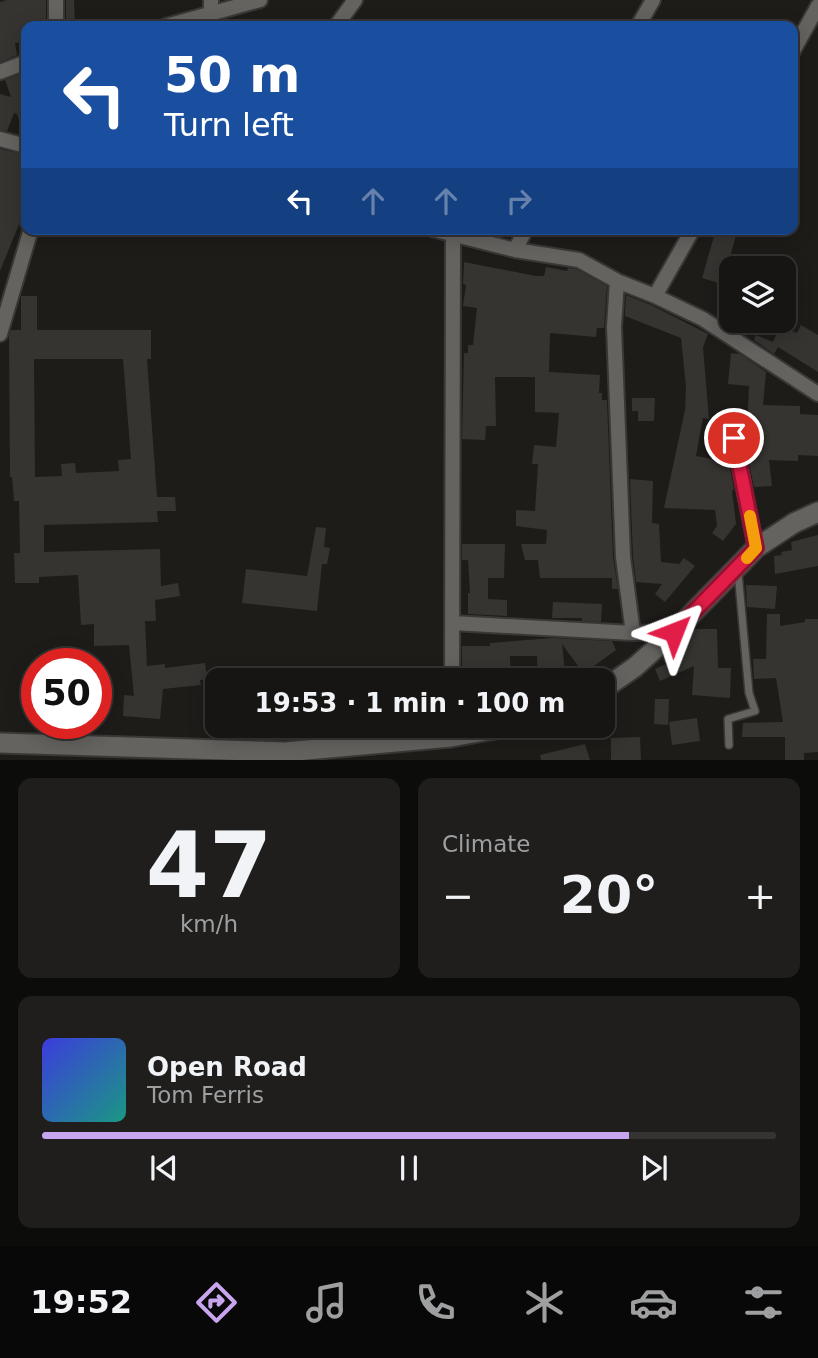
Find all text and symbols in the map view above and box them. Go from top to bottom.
text: 50 m [164,47,300,104]
icon: left [49,49,140,140]
text: Turn left [164,106,294,144]
icon: left [281,182,319,220]
icon: ahead [354,182,392,220]
icon: ahead [427,182,465,220]
icon: right [500,182,538,220]
map controls [719,256,796,333]
button: layers [719,256,796,333]
pin [704,408,764,468]
icon: arrive [715,419,753,457]
position arrow [637,595,711,669]
speed limit sign: 50 [21,648,112,739]
text: 19:53 · 1 min · 100 m [255,688,565,718]
text: 47 [146,813,272,918]
text: Climate [442,831,531,857]
text: 20° [560,865,658,925]
text: − [442,874,474,918]
text: + [744,874,776,918]
text: km/h [180,911,238,937]
text: Open Road [147,1052,307,1082]
text: Tom Ferris [147,1082,264,1108]
icon: previous [145,1149,183,1187]
icon: pause [390,1149,428,1187]
icon: next [635,1149,673,1187]
icon: directions [192,1278,241,1327]
icon: music [302,1278,351,1327]
icon: phone [411,1278,460,1327]
icon: climate [520,1278,569,1327]
icon: car [629,1278,678,1327]
icon: filters [739,1278,788,1327]
text: 19:52 [30,1283,132,1321]

